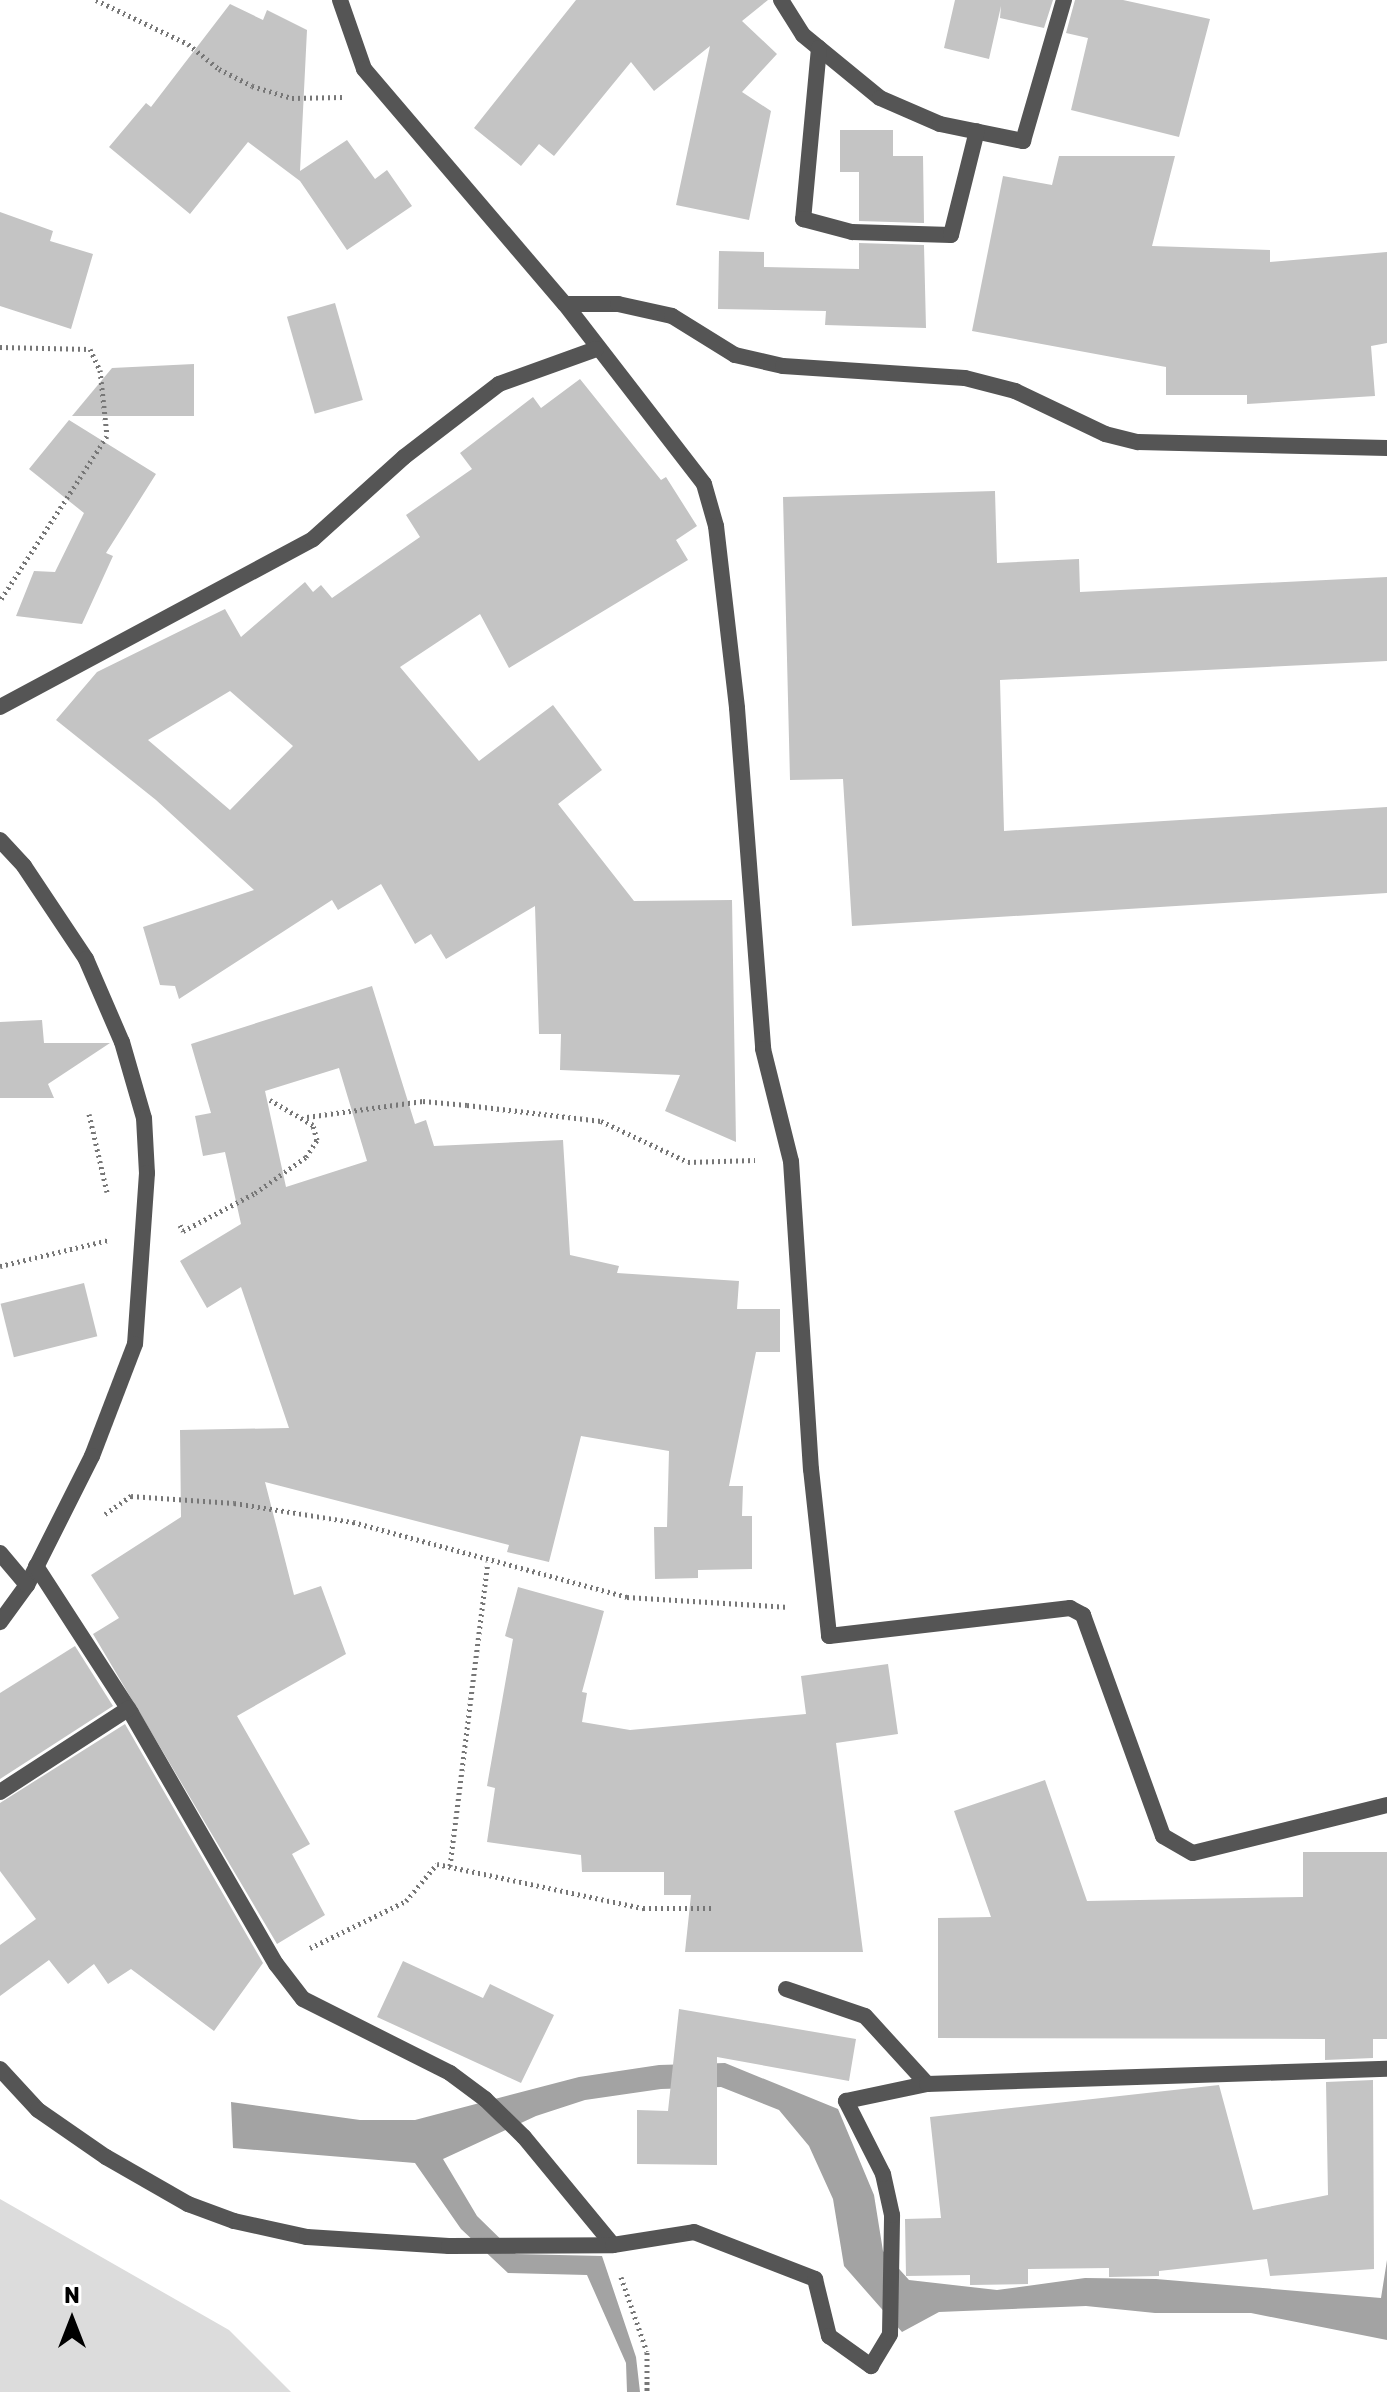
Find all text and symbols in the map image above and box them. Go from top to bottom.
north arrow [32,2280,112,2360]
text: N [64,2282,80,2309]

